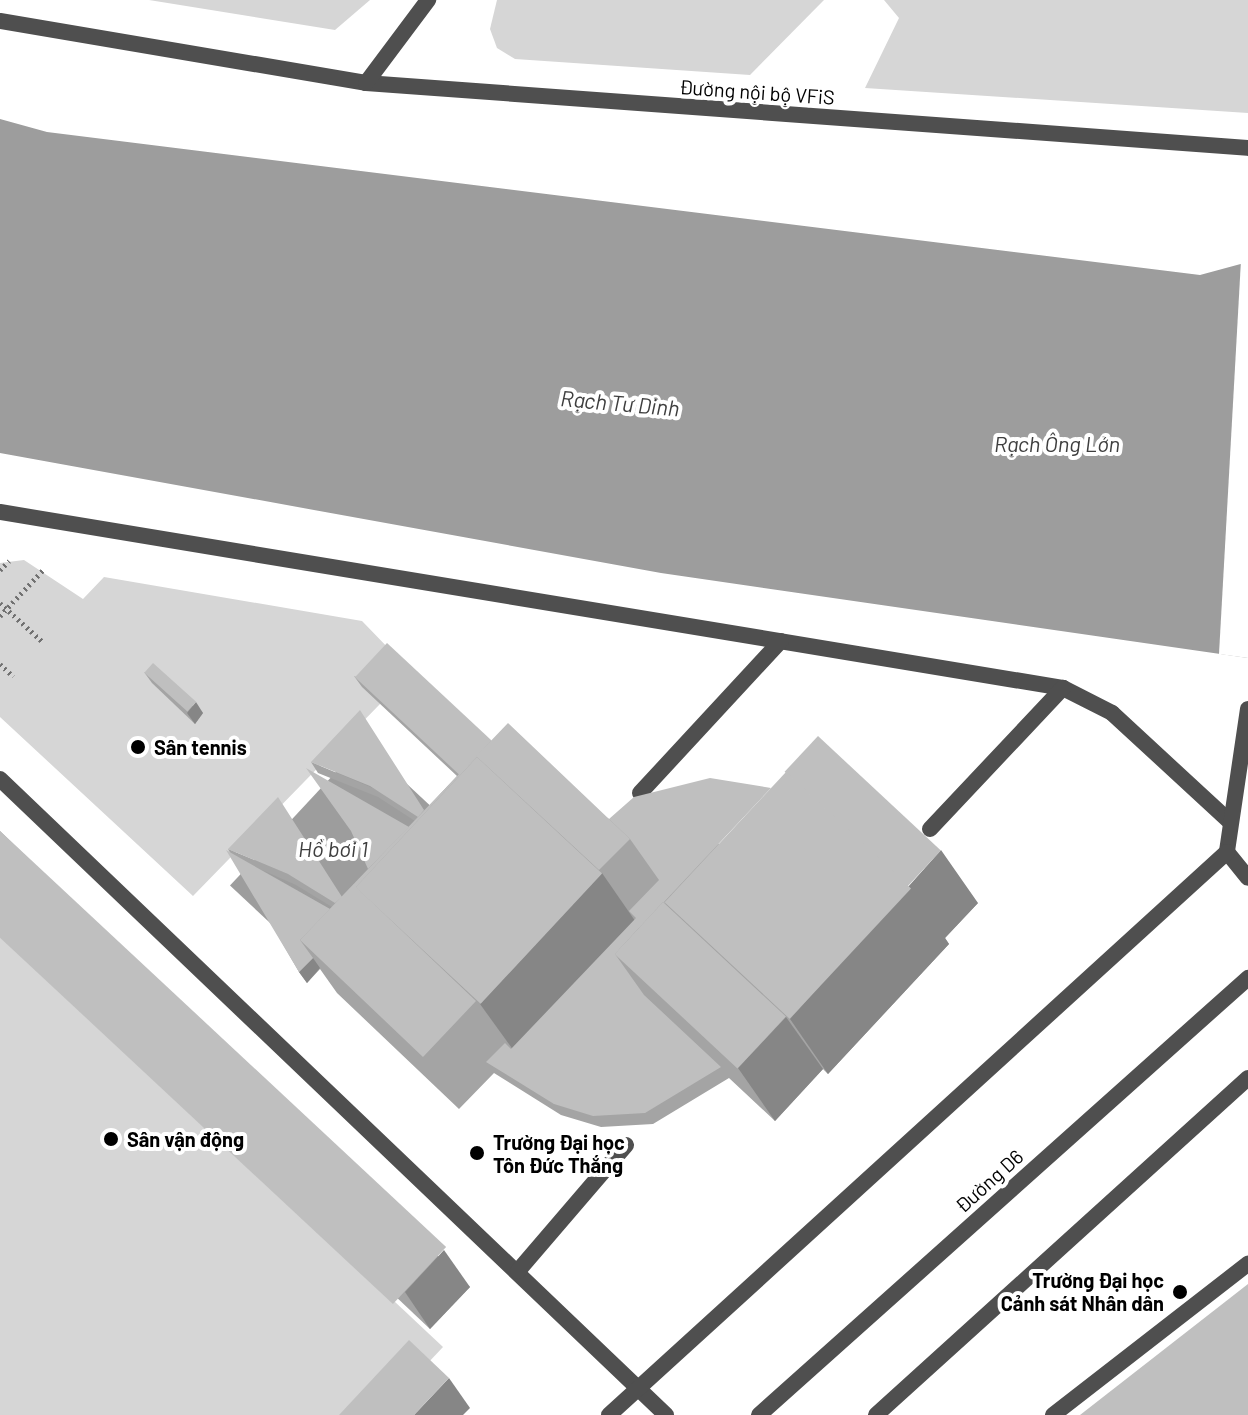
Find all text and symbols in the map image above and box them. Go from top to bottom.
street label: Đường nội bộ VFiS [678,75,836,109]
water label: Rạch Tư Dinh [559,385,681,421]
water label: Rạch Ông Lớn [994,431,1120,457]
place label: Sân tennis [154,735,247,759]
marker: Sân tennis [129,738,147,756]
water label: Hồ bơi 1 [298,836,368,862]
place label: Sân vận động [127,1127,244,1151]
marker: Sân vận động [102,1130,120,1148]
place label: Trường Đại học Tôn Đức Thắng [493,1130,625,1177]
marker: Trường Đại học Tôn Đức Thắng [468,1144,486,1162]
street label: Đường D6 [950,1144,1028,1218]
place label: Trường Đại học Cảnh sát Nhân dân [1001,1268,1164,1315]
marker: Trường Đại học Cảnh sát Nhân dân [1171,1283,1189,1301]

